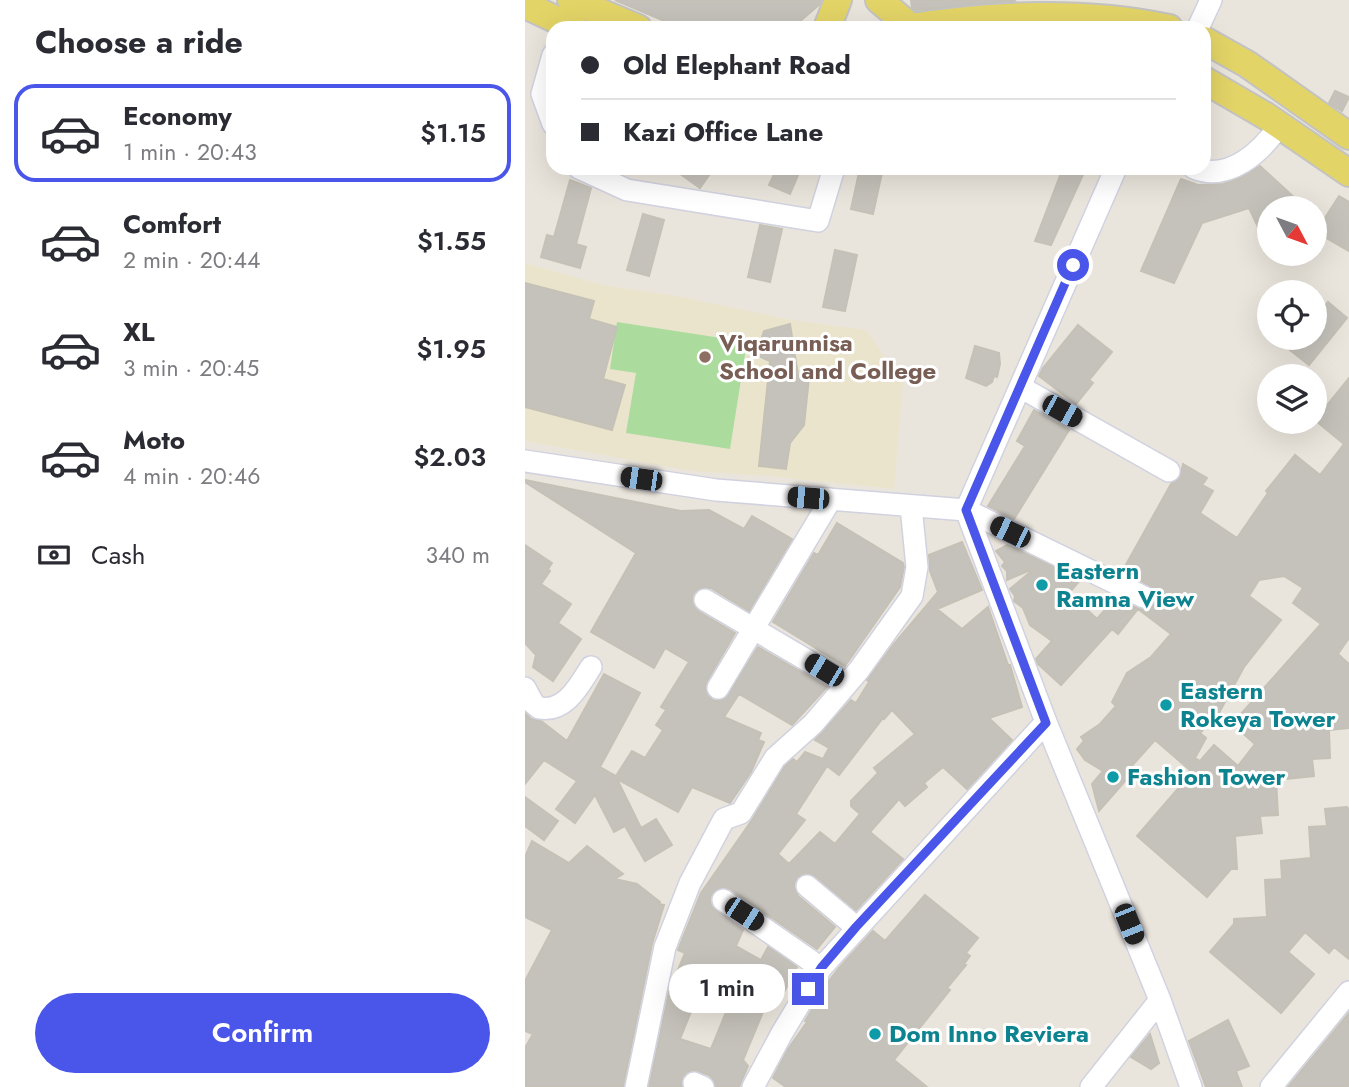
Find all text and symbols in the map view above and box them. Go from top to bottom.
text: Choose a ride [35,19,243,65]
text: Old Elephant Road [623,46,851,84]
text: Economy [123,97,232,135]
icon: car [39,102,102,165]
text: Kazi Office Lane [623,113,823,151]
text: $1.15 [420,114,486,152]
text: 1 min · 20:43 [123,135,257,169]
north arrow [1257,196,1327,266]
map controls [1257,196,1327,434]
text: Comfort [123,205,221,243]
icon: car [39,210,102,273]
text: $1.55 [417,222,486,260]
text: 2 min · 20:44 [123,243,260,277]
route start [1057,249,1089,281]
button: locate [1257,280,1327,350]
text: XL [123,313,155,351]
icon: car [39,318,102,381]
place label: Viqarunnisa School and College [718,325,936,388]
text: $1.95 [416,330,486,368]
marker: Viqarunnisa School and College [697,349,713,365]
text: 3 min · 20:45 [123,351,259,385]
button: layers [1257,364,1327,434]
car [1039,392,1086,430]
text: Moto [123,421,185,459]
icon: car [39,426,102,489]
text: $2.03 [413,438,486,476]
text: 4 min · 20:46 [123,459,260,493]
car [619,466,664,492]
car [787,486,830,510]
car [987,513,1034,551]
icon: cash [35,536,73,574]
text: Cash [91,536,145,574]
text: 340 m [425,538,490,572]
place label: Eastern Ramna View [1056,553,1195,616]
marker: Eastern Ramna View [1034,577,1050,593]
car [801,650,848,690]
place label: Eastern Rokeya Tower [1180,673,1336,736]
marker: Eastern Rokeya Tower [1158,697,1174,713]
place label: Fashion Tower [1127,759,1285,794]
marker: Fashion Tower [1105,769,1121,785]
car [721,894,768,934]
car [1112,901,1147,947]
callout: 1 min [668,964,783,1014]
text: 1 min [699,971,755,1005]
route end [792,973,824,1005]
button: Confirm [35,993,490,1073]
place label: Dom Inno Reviera [889,1016,1089,1051]
marker: Dom Inno Reviera [867,1026,883,1042]

